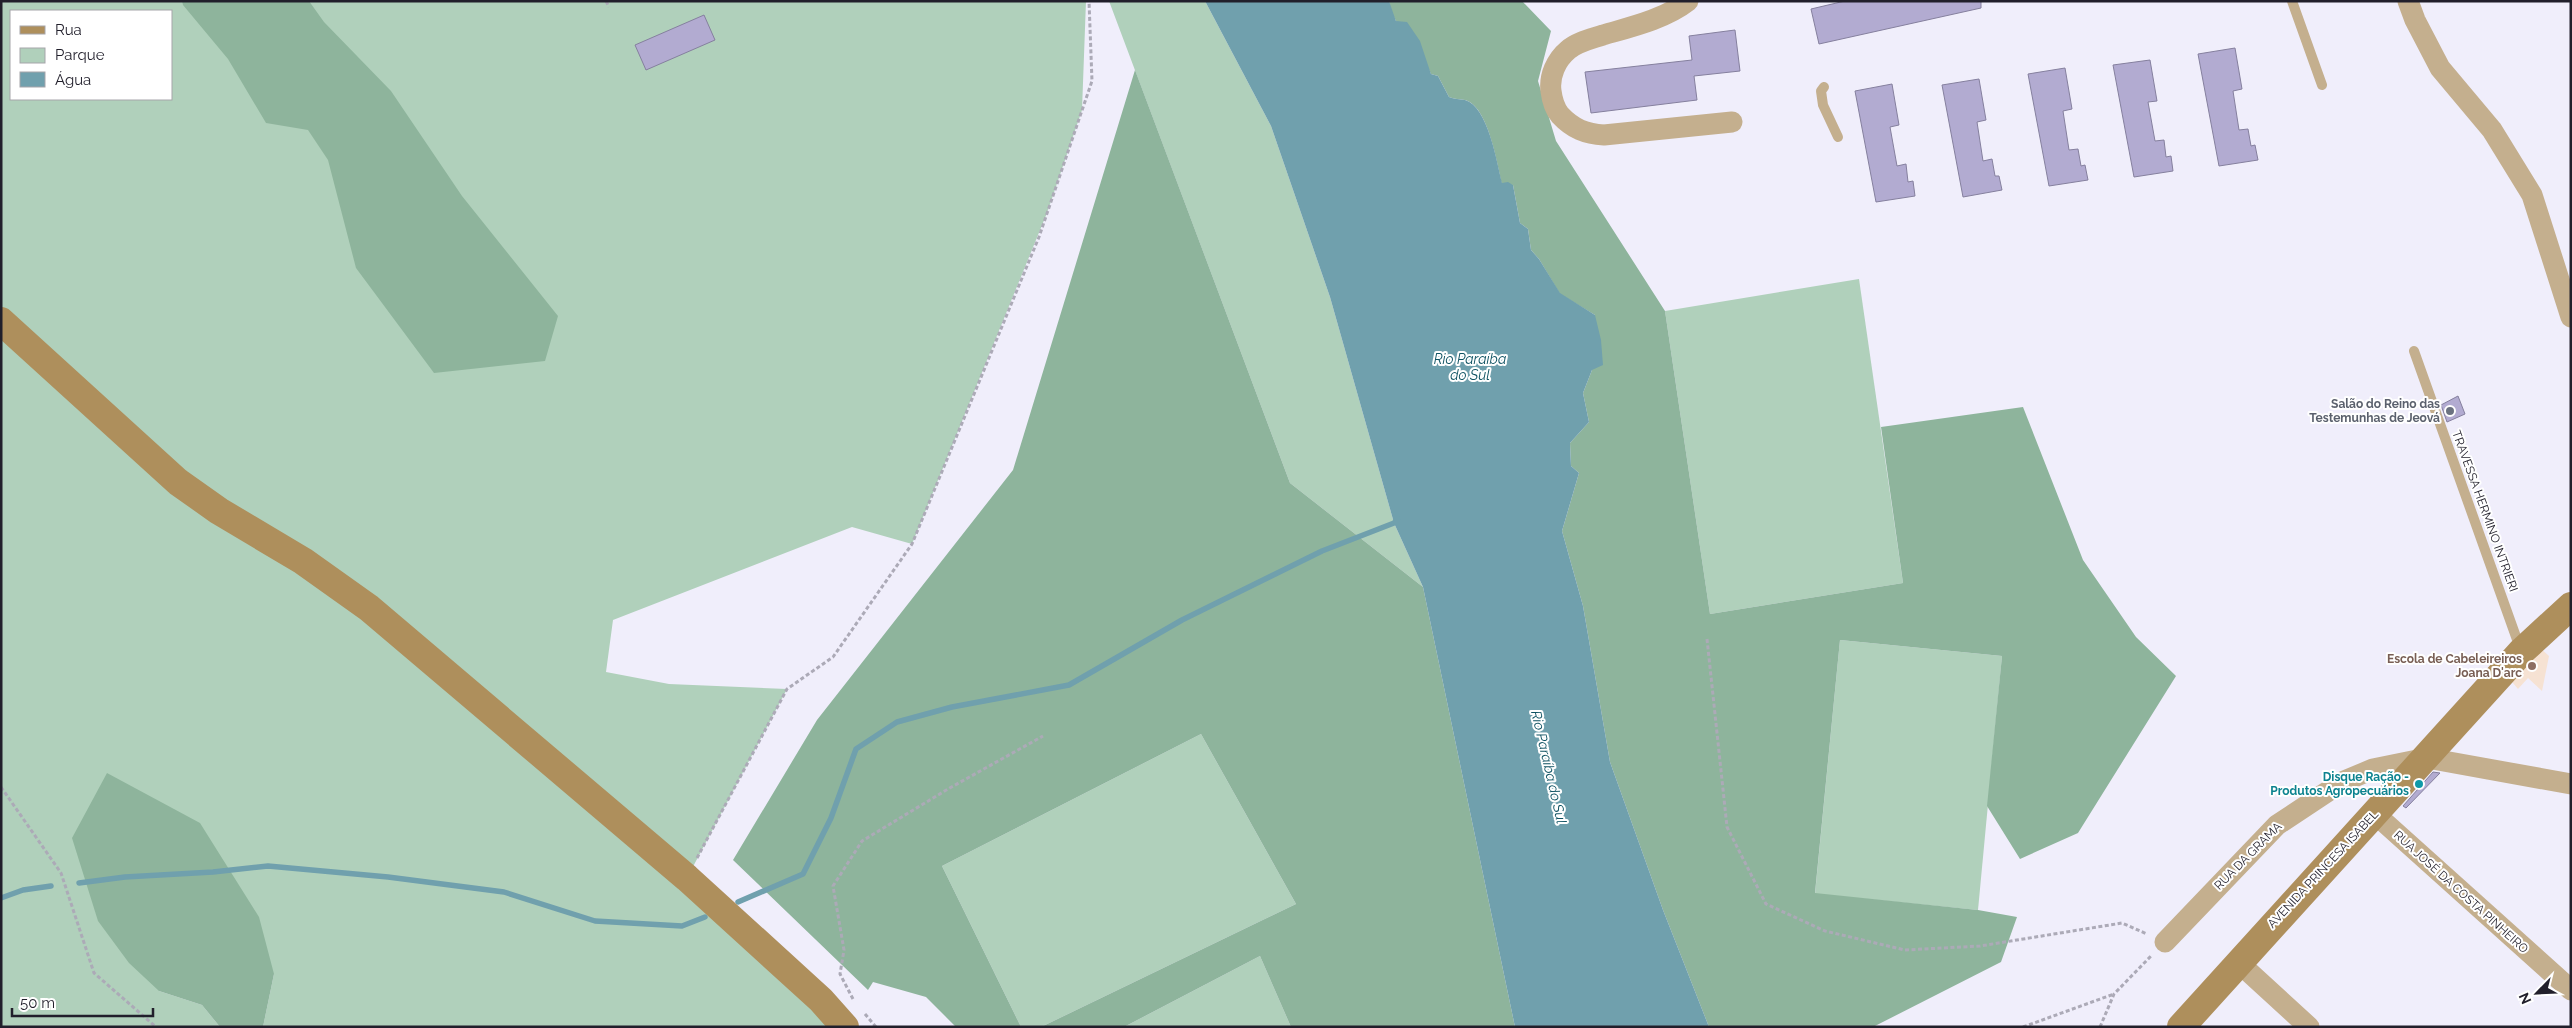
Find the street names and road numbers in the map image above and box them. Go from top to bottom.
street label: TRAVESSA HERMINO INTRIERI [2449,429,2521,593]
street label: AVENIDA PRINCESA ISABEL [2265,807,2381,931]
street label: RUA DA GRAMA [2211,819,2285,893]
street label: RUA JOSÉ DA COSTA PINHEIRO [2391,828,2531,956]

